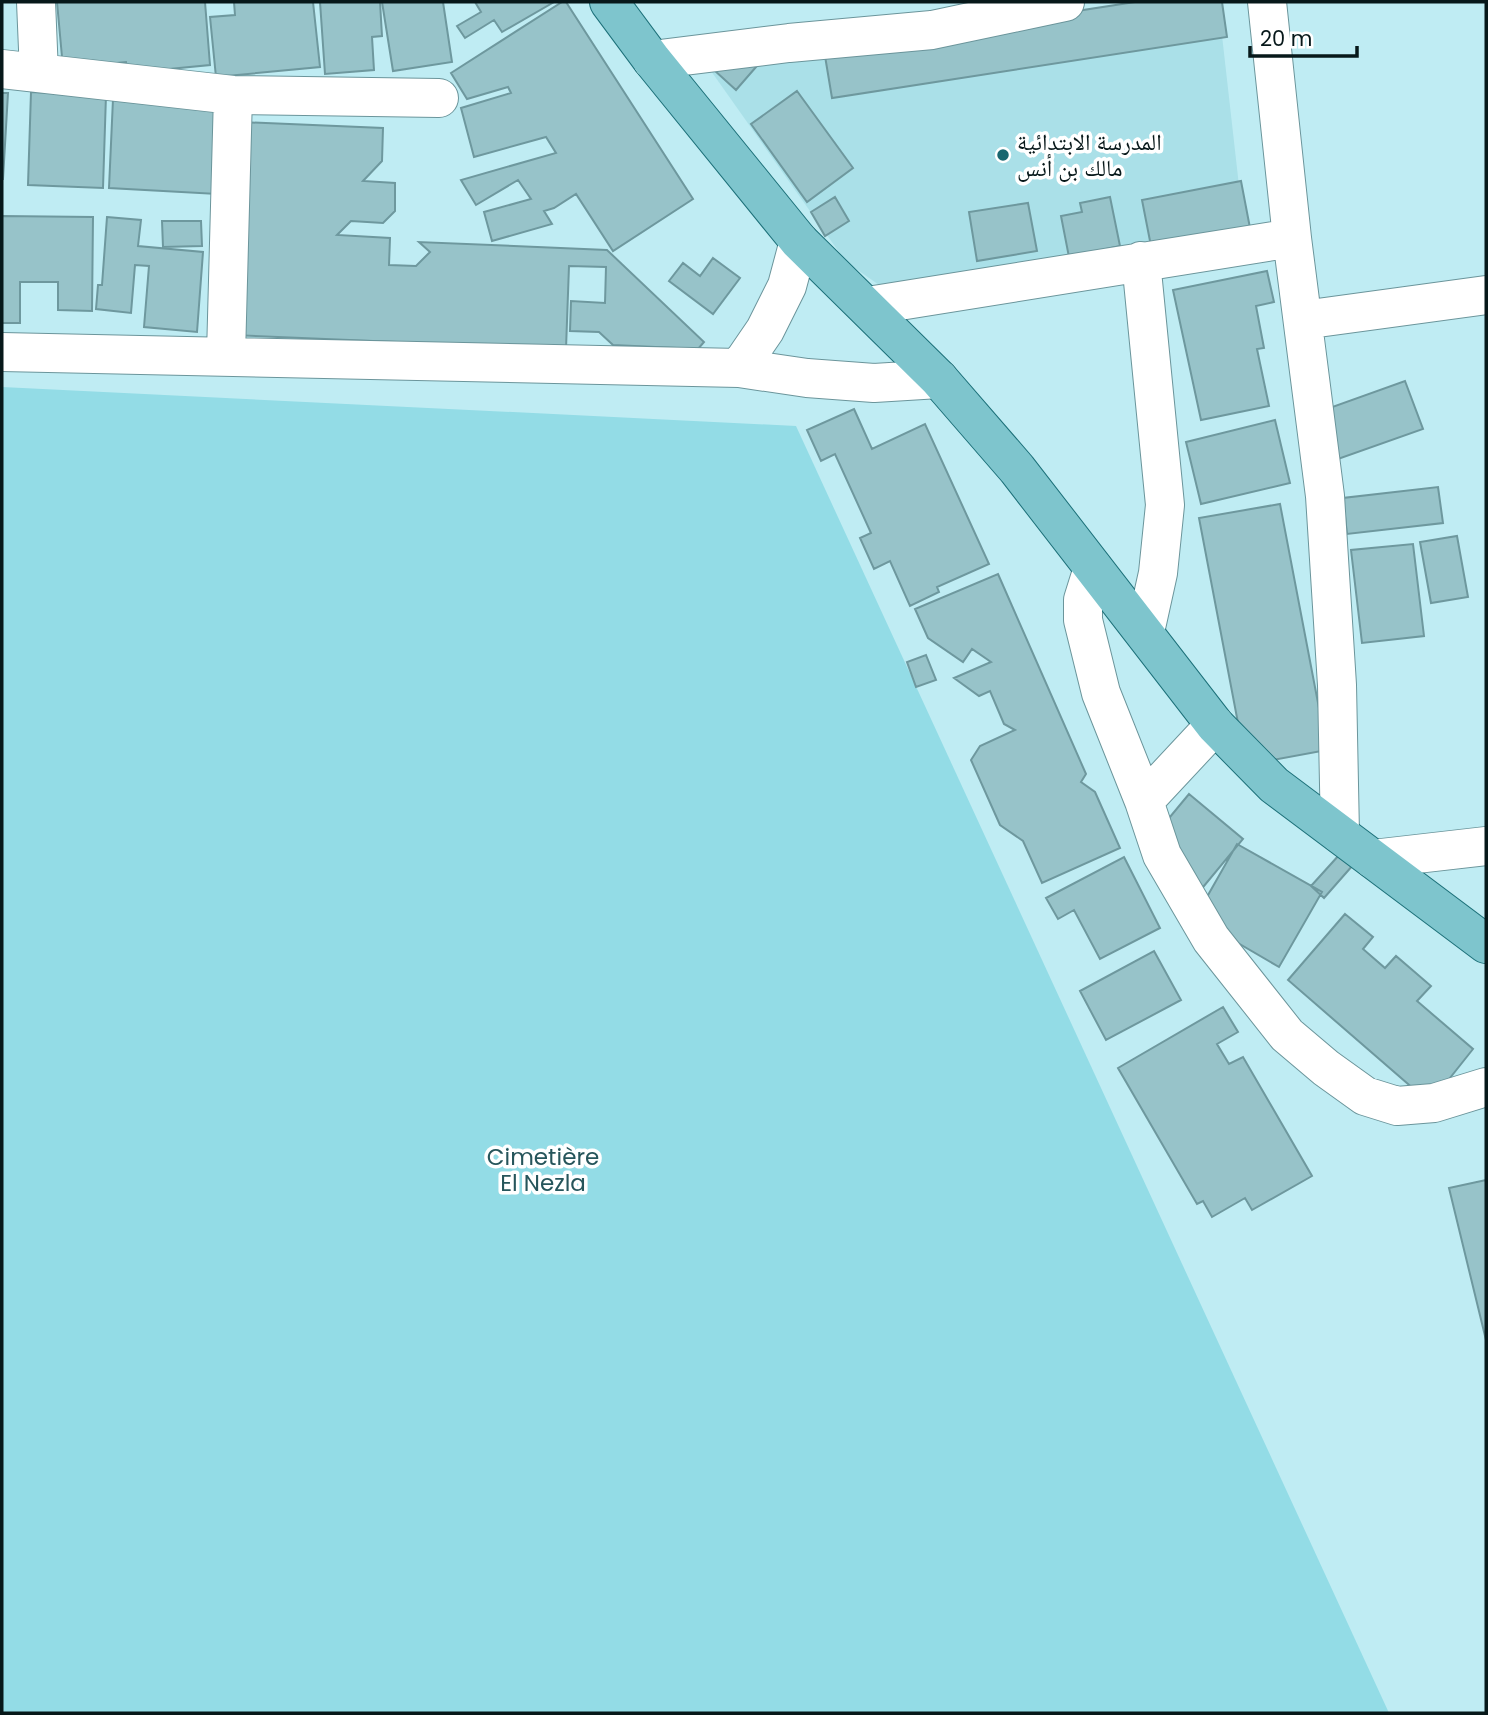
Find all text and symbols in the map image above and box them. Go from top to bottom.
scale bar [1250,14,1357,58]
text: 20 m [1260,24,1313,53]
place label: المدرسة الابتدائية مالك بن أنس [1017,126,1162,184]
marker: المدرسة الابتدائية مالك بن أنس [995,147,1011,163]
park label: Cimetière El Nezla [487,1141,599,1199]

